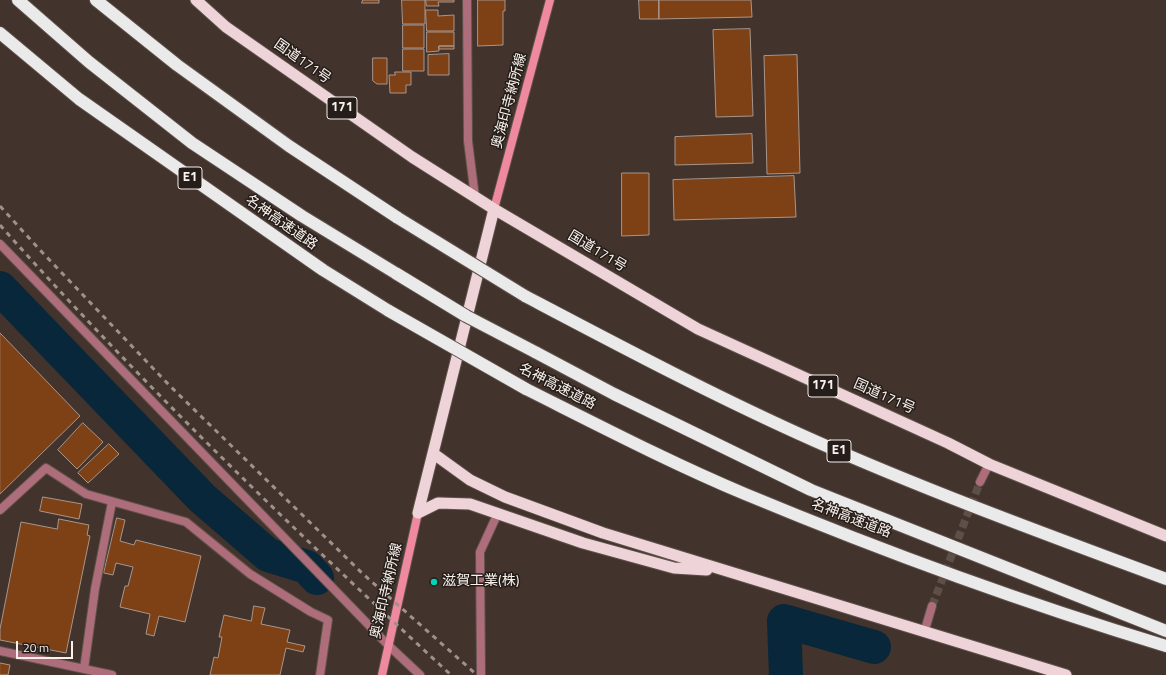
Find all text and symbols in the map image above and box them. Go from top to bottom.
street label: 国道171号 [270,36,334,88]
street label: 奥海印寺納所線 [489,51,531,151]
road number: 171 [327,97,357,119]
road number: E1 [178,167,202,189]
street label: 名神高速道路 [242,192,320,254]
street label: 国道171号 [565,228,629,276]
street label: 名神高速道路 [516,360,598,414]
road number: 171 [808,375,838,397]
street label: 国道171号 [851,376,917,418]
road number: E1 [827,440,851,462]
street label: 名神高速道路 [809,496,893,542]
street label: 奥海印寺納所線 [368,541,406,641]
place label: 滋賀工業(株) [442,574,519,590]
marker: 滋賀工業(株) [429,577,439,587]
scale bar [18,633,75,659]
text: 20 m [23,638,49,657]

